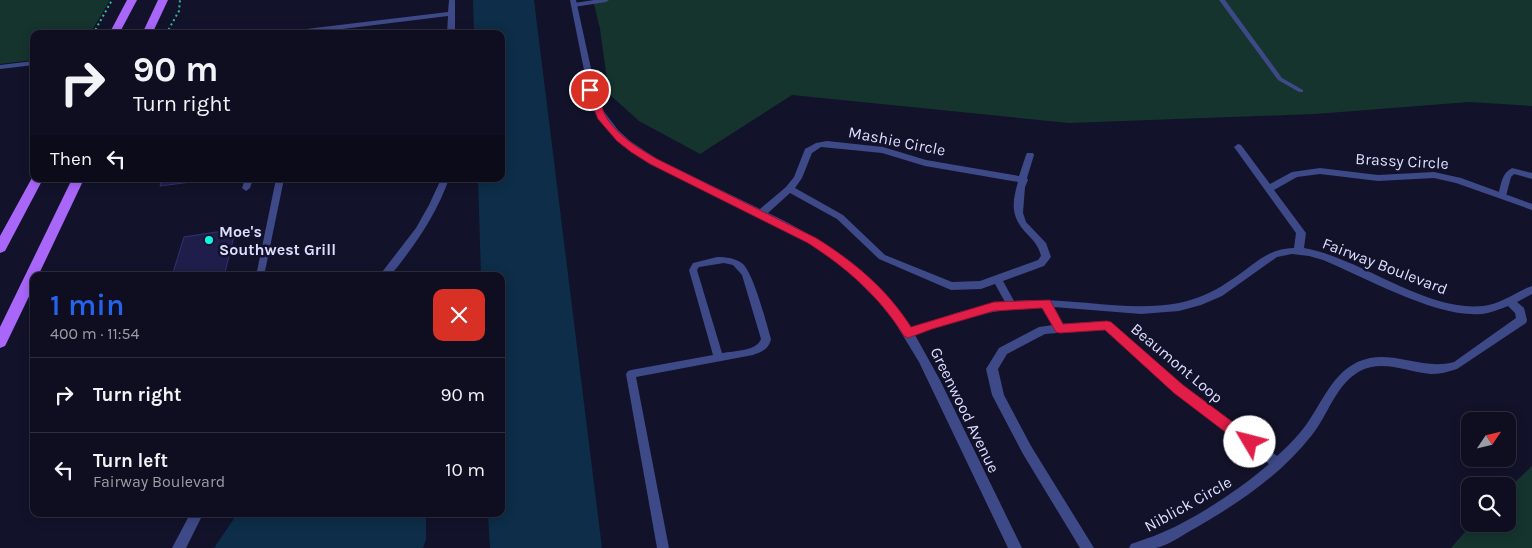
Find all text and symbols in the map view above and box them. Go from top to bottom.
text: 90 m [133,49,219,90]
icon: right [50,50,115,115]
pin [569,69,611,111]
icon: arrive [576,76,604,104]
text: Turn right [133,91,231,117]
street label: Mashie Circle [847,122,947,160]
icon: left [102,145,130,173]
text: Then [50,148,92,170]
street label: Brassy Circle [1355,149,1449,173]
place label: Moe's Southwest Grill [219,222,336,259]
street label: Fairway Boulevard [1320,233,1450,299]
marker: Moe's Southwest Grill [203,234,215,246]
text: 1 min [50,287,124,323]
button: close [433,289,485,341]
street label: Beaumont Loop [1127,319,1227,407]
text: 400 m · 11:54 [50,324,139,343]
street label: Greenwood Avenue [926,344,1004,476]
icon: right [50,381,78,409]
text: Turn right [93,384,182,406]
text: 90 m [440,384,485,406]
north arrow [1461,412,1516,468]
map controls [1461,412,1516,532]
position arrow [1223,415,1275,467]
text: Turn left [93,450,168,472]
icon: left [50,456,78,484]
text: 10 m [445,459,485,481]
text: Fairway Boulevard [93,472,225,491]
street label: Niblick Circle [1141,472,1235,536]
button: search [1461,477,1516,532]

